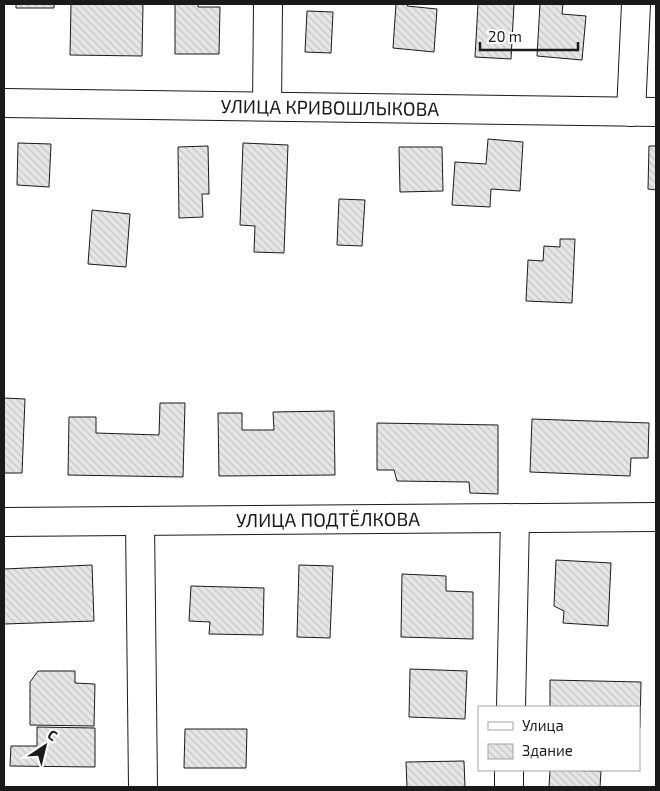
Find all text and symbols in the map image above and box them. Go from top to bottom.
scale bar [480,20,578,52]
text: 20 m [488,27,522,45]
street label: УЛИЦА КРИВОШЛЫКОВА [221,94,440,120]
street label: УЛИЦА ПОДТЁЛКОВА [236,507,420,531]
legend [478,706,640,771]
text: Улица [522,716,564,734]
north arrow [20,721,70,771]
text: С [44,726,61,744]
text: Здание [522,741,573,759]

